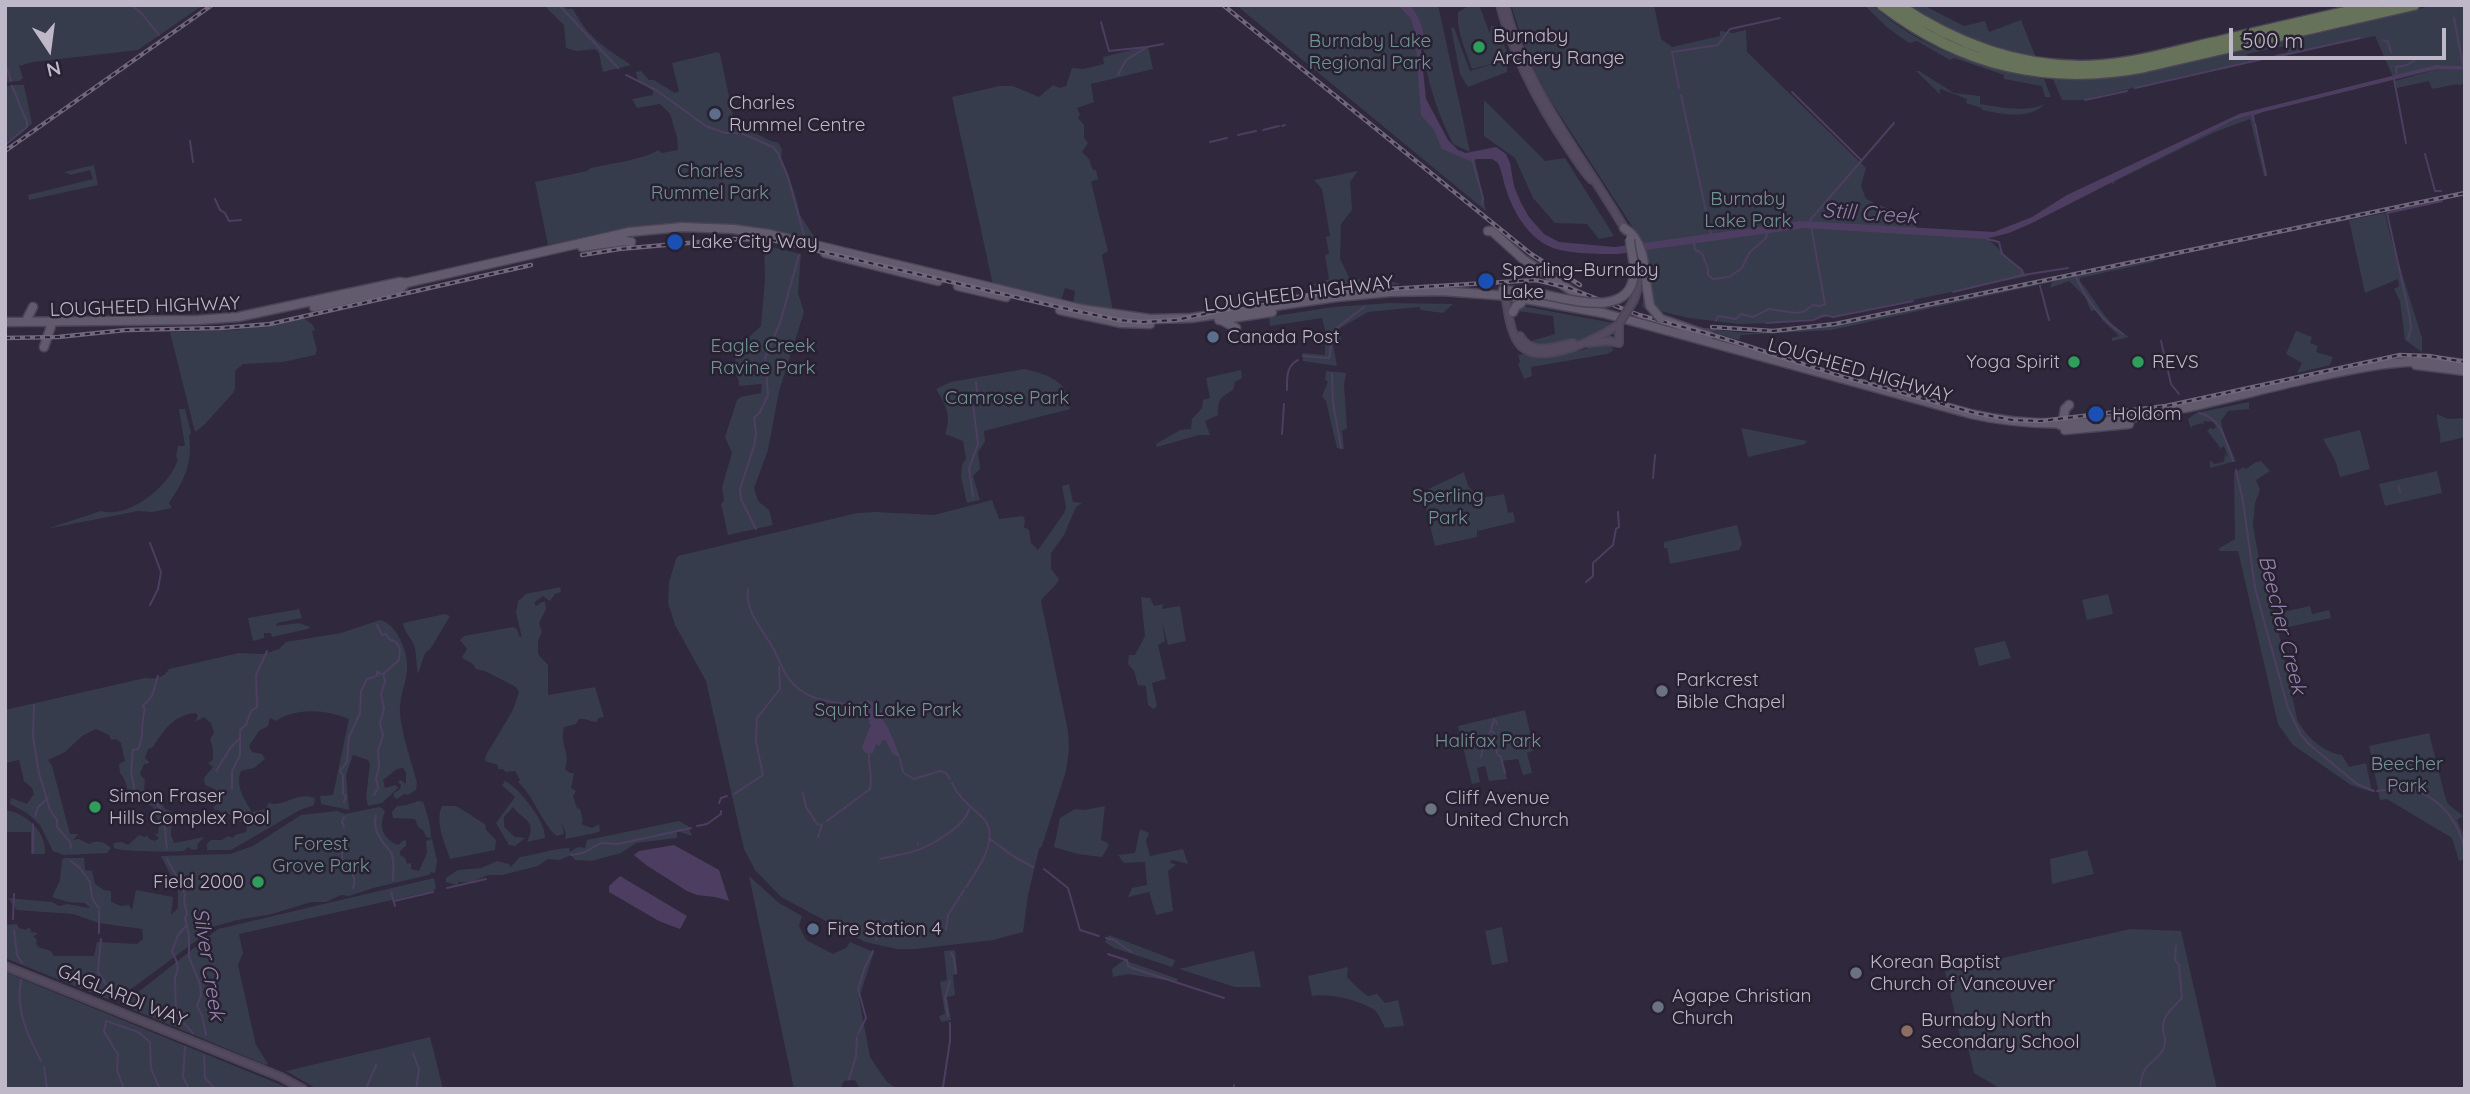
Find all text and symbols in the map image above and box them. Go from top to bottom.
north arrow [14,14,84,84]
scale bar [2232,14,2449,58]
place label: Burnaby Archery Range [1493,25,1624,69]
text: 500 m [2242,27,2303,53]
park label: Burnaby Lake Regional Park [1309,30,1431,74]
marker: Burnaby Archery Range [1471,39,1487,55]
text: N [44,56,63,83]
place label: Charles Rummel Centre [729,92,865,136]
marker: Charles Rummel Centre [707,106,723,122]
park label: Charles Rummel Park [651,160,769,204]
park label: Burnaby Lake Park [1704,188,1792,232]
water label: Still Creek [1822,198,1918,230]
place label: Lake City Way [691,231,818,253]
marker: Lake City Way [665,232,685,252]
place label: Sperling–Burnaby Lake [1502,259,1659,303]
street label: LOUGHEED HIGHWAY [1203,271,1395,317]
marker: Sperling–Burnaby Lake [1476,271,1496,291]
street label: LOUGHEED HIGHWAY [49,292,241,322]
place label: Canada Post [1227,326,1340,348]
marker: Canada Post [1205,329,1221,345]
street label: LOUGHEED HIGHWAY [1765,334,1955,408]
park label: Eagle Creek Ravine Park [710,335,816,379]
place label: Yoga Spirit [1966,351,2060,373]
place label: REVS [2152,351,2199,373]
marker: Yoga Spirit [2066,354,2082,370]
marker: REVS [2130,354,2146,370]
park label: Camrose Park [945,387,1069,409]
place label: Holdom [2112,403,2182,425]
marker: Holdom [2086,404,2106,424]
park label: Sperling Park [1412,485,1484,529]
water label: Beecher Creek [2253,553,2311,697]
place label: Parkcrest Bible Chapel [1676,669,1785,713]
marker: Parkcrest Bible Chapel [1654,683,1670,699]
park label: Squint Lake Park [814,699,962,721]
park label: Halifax Park [1435,730,1541,752]
park label: Beecher Park [2371,753,2443,797]
place label: Simon Fraser Hills Complex Pool [109,785,270,829]
place label: Cliff Avenue United Church [1445,787,1569,831]
marker: Simon Fraser Hills Complex Pool [87,799,103,815]
marker: Cliff Avenue United Church [1423,801,1439,817]
park label: Forest Grove Park [272,833,370,877]
place label: Field 2000 [153,871,244,893]
marker: Field 2000 [250,874,266,890]
water label: Silver Creek [187,906,229,1022]
place label: Fire Station 4 [827,918,941,940]
marker: Fire Station 4 [805,921,821,937]
place label: Korean Baptist Church of Vancouver [1870,951,2055,995]
street label: GAGLARDI WAY [54,960,190,1032]
marker: Korean Baptist Church of Vancouver [1848,965,1864,981]
place label: Agape Christian Church [1672,985,1811,1029]
marker: Agape Christian Church [1650,999,1666,1015]
place label: Burnaby North Secondary School [1921,1009,2080,1053]
marker: Burnaby North Secondary School [1899,1023,1915,1039]

